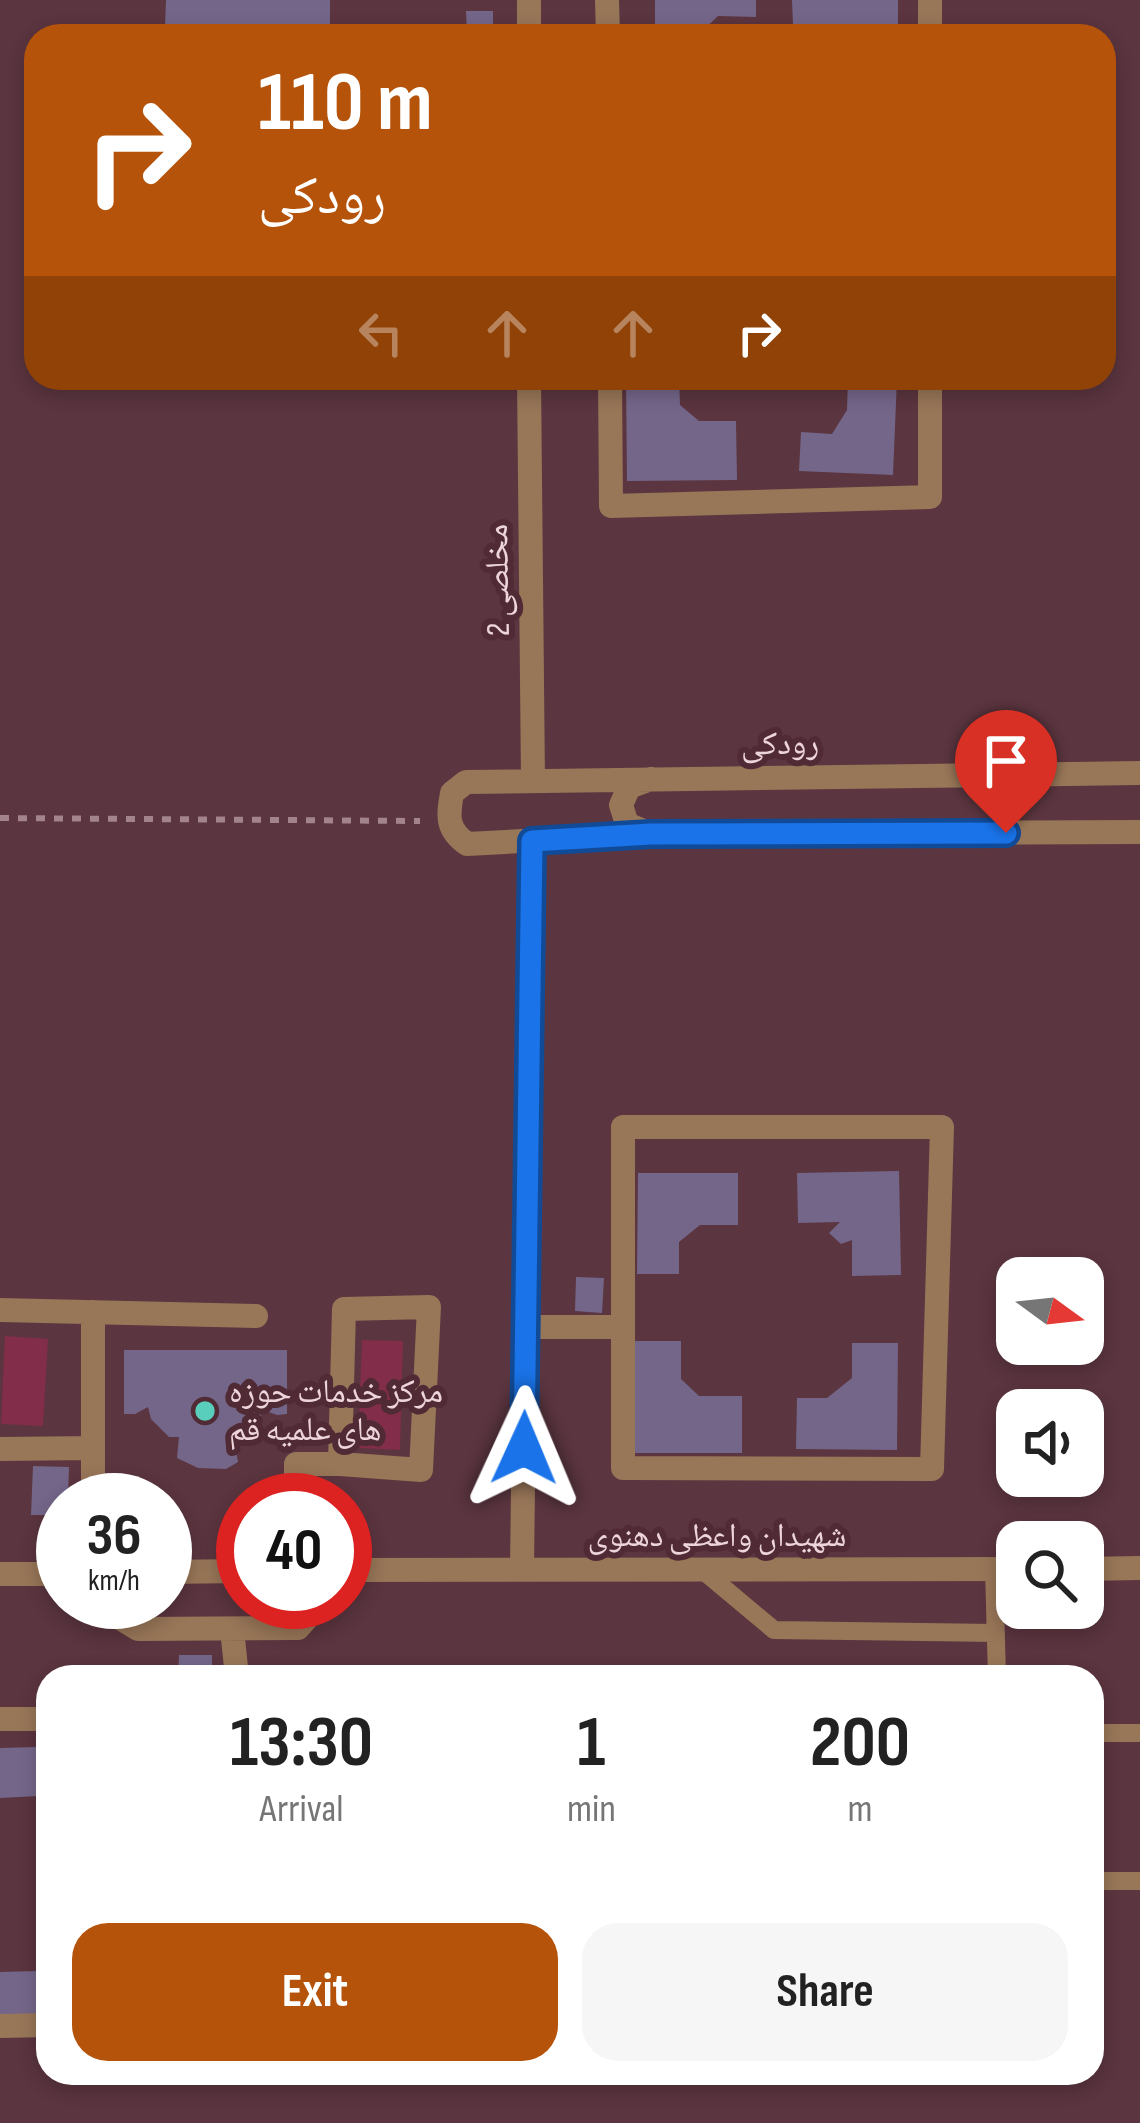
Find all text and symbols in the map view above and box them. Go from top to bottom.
text: 110 m [258,53,433,154]
icon: right [60,72,216,228]
text: رودکی [258,164,386,229]
icon: left [348,300,414,366]
icon: ahead [474,300,540,366]
icon: ahead [600,300,666,366]
icon: right [726,300,792,366]
street label: مخلصی 2 [477,524,519,636]
pin [955,710,1057,833]
street label: رودکی [741,723,819,765]
icon: arrive [973,728,1039,794]
north arrow [996,1257,1104,1365]
map controls [996,1257,1104,1629]
place label: مرکز خدمات حوزه های علمیه قم [229,1372,443,1451]
position arrow [461,1385,587,1511]
button: sound [996,1389,1104,1497]
marker: مرکز خدمات حوزه های علمیه قم [192,1398,218,1424]
speed limit sign: 40 [216,1473,372,1629]
text: 36 [86,1500,142,1572]
street label: شهیدان واعظی دهنوی [588,1516,846,1556]
button: search [996,1521,1104,1629]
text: km/h [88,1563,140,1599]
text: 13:30 [230,1700,373,1787]
text: 1 [577,1700,606,1787]
text: 200 [810,1700,910,1787]
text: Arrival [260,1786,343,1833]
text: min [567,1786,616,1833]
text: m [847,1786,872,1833]
button: Exit [72,1923,558,2061]
button: Share [582,1923,1068,2061]

